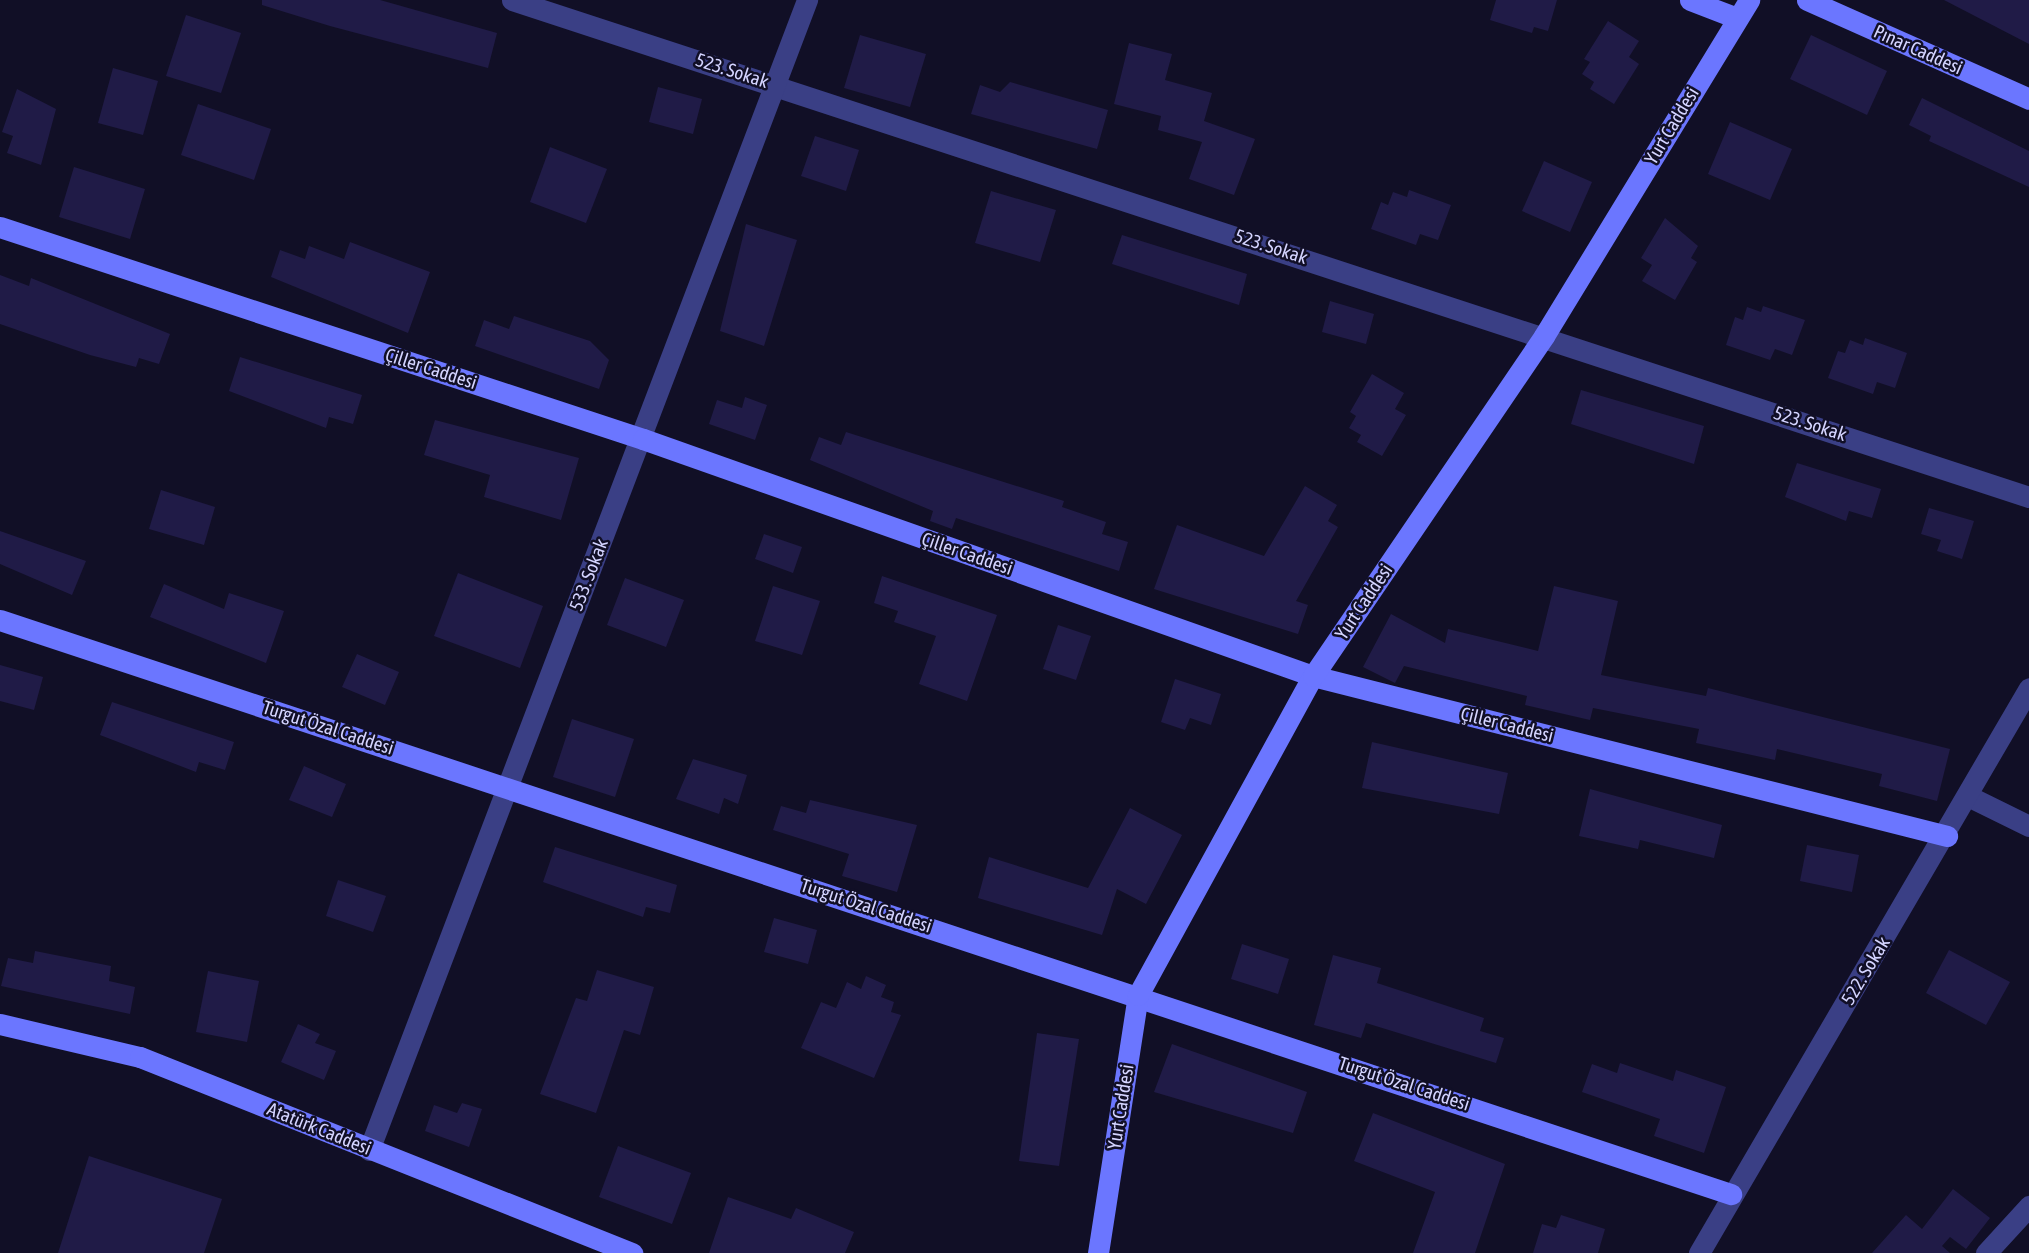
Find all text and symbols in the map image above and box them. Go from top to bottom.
street label: Pınar Caddesi [1870,20,1966,80]
street label: 523. Sokak [693,49,771,93]
street label: Yurt Caddesi [1640,83,1704,169]
street label: 523. Sokak [1232,225,1310,269]
street label: Çiller Caddesi [382,344,480,394]
street label: 523. Sokak [1771,402,1849,446]
street label: Çiller Caddesi [919,528,1015,580]
street label: 533. Sokak [565,536,613,614]
street label: Yurt Caddesi [1330,560,1398,644]
street label: Turgut Özal Caddesi [260,696,396,760]
street label: Çiller Caddesi [1458,702,1556,748]
street label: Turgut Özal Caddesi [798,874,934,938]
street label: 522. Sokak [1837,933,1895,1009]
street label: Turgut Özal Caddesi [1336,1052,1472,1116]
street label: Yurt Caddesi [1103,1063,1139,1151]
street label: Atatürk Caddesi [264,1098,374,1160]

